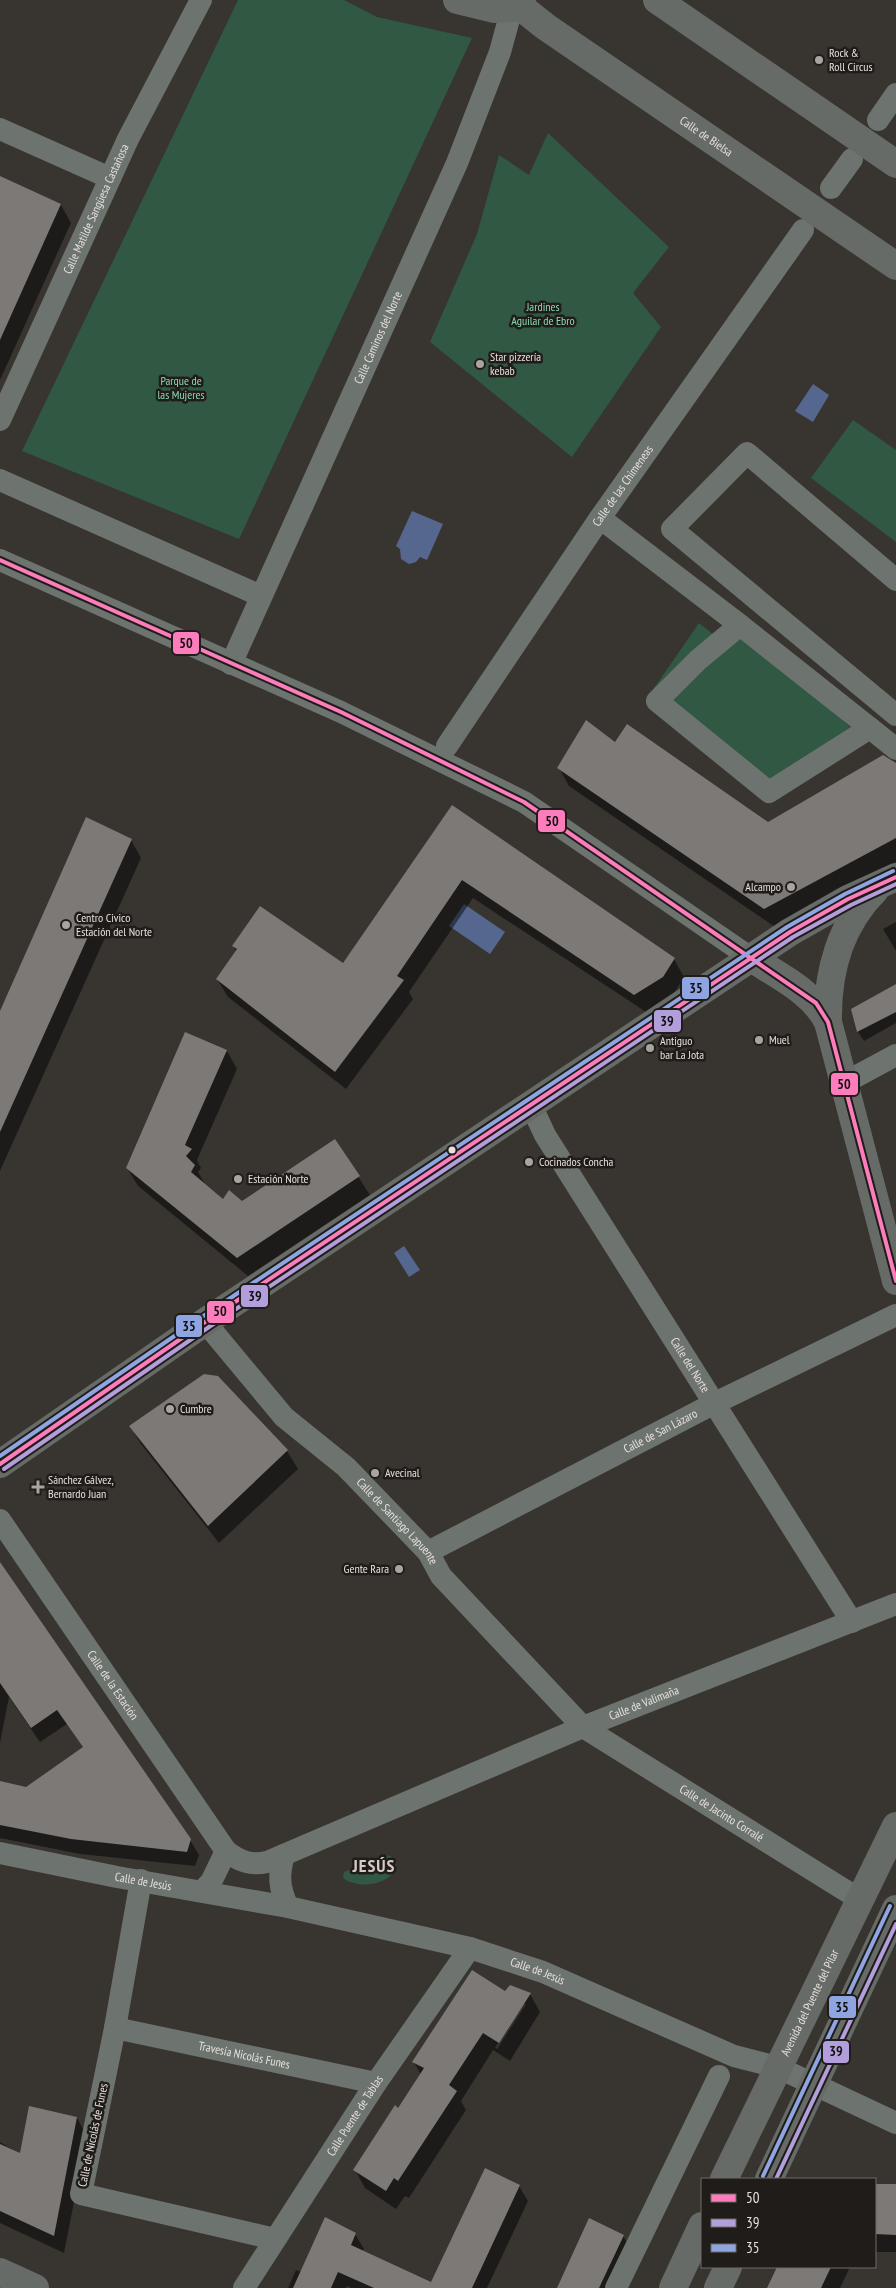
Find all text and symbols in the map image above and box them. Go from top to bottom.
place label: Rock & Roll Circus [829,45,873,74]
marker: Rock & Roll Circus [813,54,825,66]
street label: Calle de Bielsa [677,113,736,159]
street label: Calle Matilde Sangüesa Castañosa [60,141,132,276]
street label: Calle Caminos del Norte [350,289,405,386]
park label: Jardines Aguilar de Ebro [511,299,575,328]
place label: Star pizzería kebab [490,349,541,378]
marker: Star pizzería kebab [474,358,486,370]
park label: Parque de las Mujeres [158,373,204,402]
street label: Calle de las Chimeneas [589,442,656,529]
line badge: 50 [172,631,200,655]
text: 50 [179,634,193,652]
line badge: 50 [537,809,566,833]
text: 50 [545,812,559,830]
place label: Alcampo [745,879,781,894]
marker: Alcampo [785,881,797,893]
place label: Centro Civico Estación del Norte [76,910,152,939]
marker: Centro Civico Estación del Norte [60,919,72,931]
line badge: 35 [681,976,710,1000]
text: 35 [689,979,703,997]
line badge: 39 [653,1009,682,1033]
text: 39 [660,1012,674,1030]
place label: Muel [769,1032,790,1047]
place label: Antiguo bar La Jota [660,1033,704,1062]
marker: Muel [753,1034,765,1046]
marker: Antiguo bar La Jota [644,1042,656,1054]
line badge: 50 [830,1072,859,1096]
text: 50 [837,1075,851,1093]
unlabelled marker [447,1145,457,1155]
place label: Cocinados Concha [539,1154,613,1169]
marker: Cocinados Concha [523,1156,535,1168]
place label: Estación Norte [248,1171,309,1186]
marker: Estación Norte [232,1173,244,1185]
line badge: 39 [240,1284,269,1308]
text: 39 [248,1287,262,1305]
line badge: 50 [206,1300,235,1324]
text: 50 [213,1302,227,1320]
line badge: 35 [175,1314,203,1338]
text: 35 [182,1317,196,1335]
street label: Calle del Norte [667,1334,713,1395]
place label: Cumbre [180,1401,212,1416]
marker: Cumbre [164,1403,176,1415]
street label: Calle de San Lázaro [621,1405,700,1456]
place label: Avecinal [385,1465,420,1480]
marker: Avecinal [369,1467,381,1479]
place label: Sánchez Gálvez, Bernardo Juan [48,1472,114,1501]
street label: Calle de Santiago Lapuente [354,1474,441,1567]
marker: Sánchez Gálvez, Bernardo Juan [32,1481,44,1493]
place label: Gente Rara [344,1561,389,1576]
marker: Gente Rara [393,1563,405,1575]
street label: Calle de la Estación [84,1647,142,1723]
street label: Calle de Valimaña [607,1682,681,1723]
street label: Calle de Jacinto Corralé [677,1781,767,1845]
district label: JESÚS [351,1854,396,1877]
street label: Calle de Jesús [114,1869,173,1893]
street label: Avenida del Puente del Pilar [777,1946,842,2058]
street label: Calle de Jesús [508,1954,567,1988]
line badge: 35 [828,1995,857,2019]
text: 35 [835,1998,849,2016]
street label: Travesía Nicolás Funes [197,2038,291,2072]
line badge: 39 [822,2040,850,2064]
text: 39 [829,2042,843,2060]
street label: Calle Puente de Tablas [323,2072,386,2159]
street label: Calle de Nicolás de Funes [74,2082,111,2188]
legend [701,2178,876,2268]
text: 50 [746,2188,760,2207]
text: 39 [746,2213,760,2232]
text: 35 [746,2238,760,2257]

